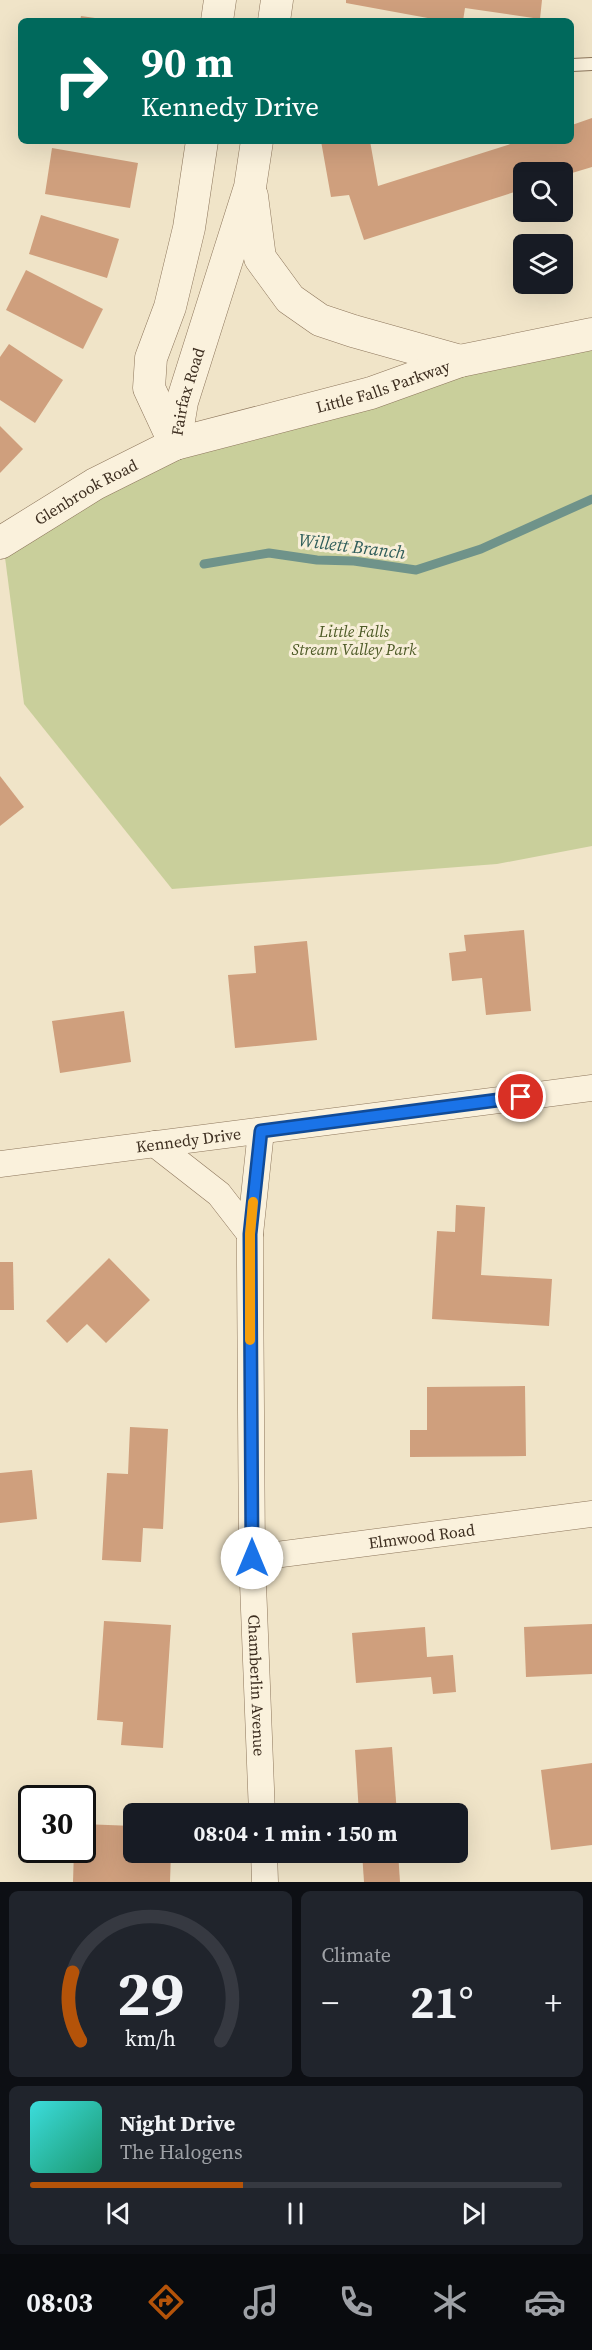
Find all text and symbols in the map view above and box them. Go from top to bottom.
text: 90 m [141,33,234,91]
icon: right [42,42,120,120]
text: Kennedy Drive [141,88,319,125]
map controls [513,162,573,294]
button: search [513,162,573,222]
button: layers [513,234,573,294]
street label: Fairfax Road [166,345,210,437]
street label: Little Falls Parkway [313,354,454,418]
street label: Glenbrook Road [30,454,141,530]
water label: Willett Branch [297,527,407,565]
park label: Little Falls Stream Valley Park [292,620,417,660]
pin [495,1071,546,1122]
icon: arrive [504,1080,537,1113]
street label: Kennedy Drive [135,1122,242,1157]
street label: Elmwood Road [367,1518,476,1554]
position arrow [220,1526,284,1590]
street label: Chamberlin Avenue [243,1614,271,1757]
speed limit sign: 30 [18,1785,96,1863]
text: 08:04 · 1 min · 150 m [194,1818,397,1848]
text: Climate [322,1941,391,1969]
text: 29 [116,1950,184,2036]
text: 21° [410,1971,474,2033]
text: − [322,1980,339,2025]
text: + [544,1980,562,2025]
text: km/h [125,2024,176,2053]
text: Night Drive [120,2108,235,2138]
text: The Halogens [120,2138,243,2166]
icon: previous [102,2197,135,2230]
icon: pause [279,2197,312,2230]
icon: next [457,2197,490,2230]
icon: directions [145,2281,187,2323]
icon: music [240,2281,282,2323]
icon: phone [335,2281,377,2323]
icon: climate [429,2281,471,2323]
icon: car [524,2281,566,2323]
text: 08:03 [26,2284,93,2321]

